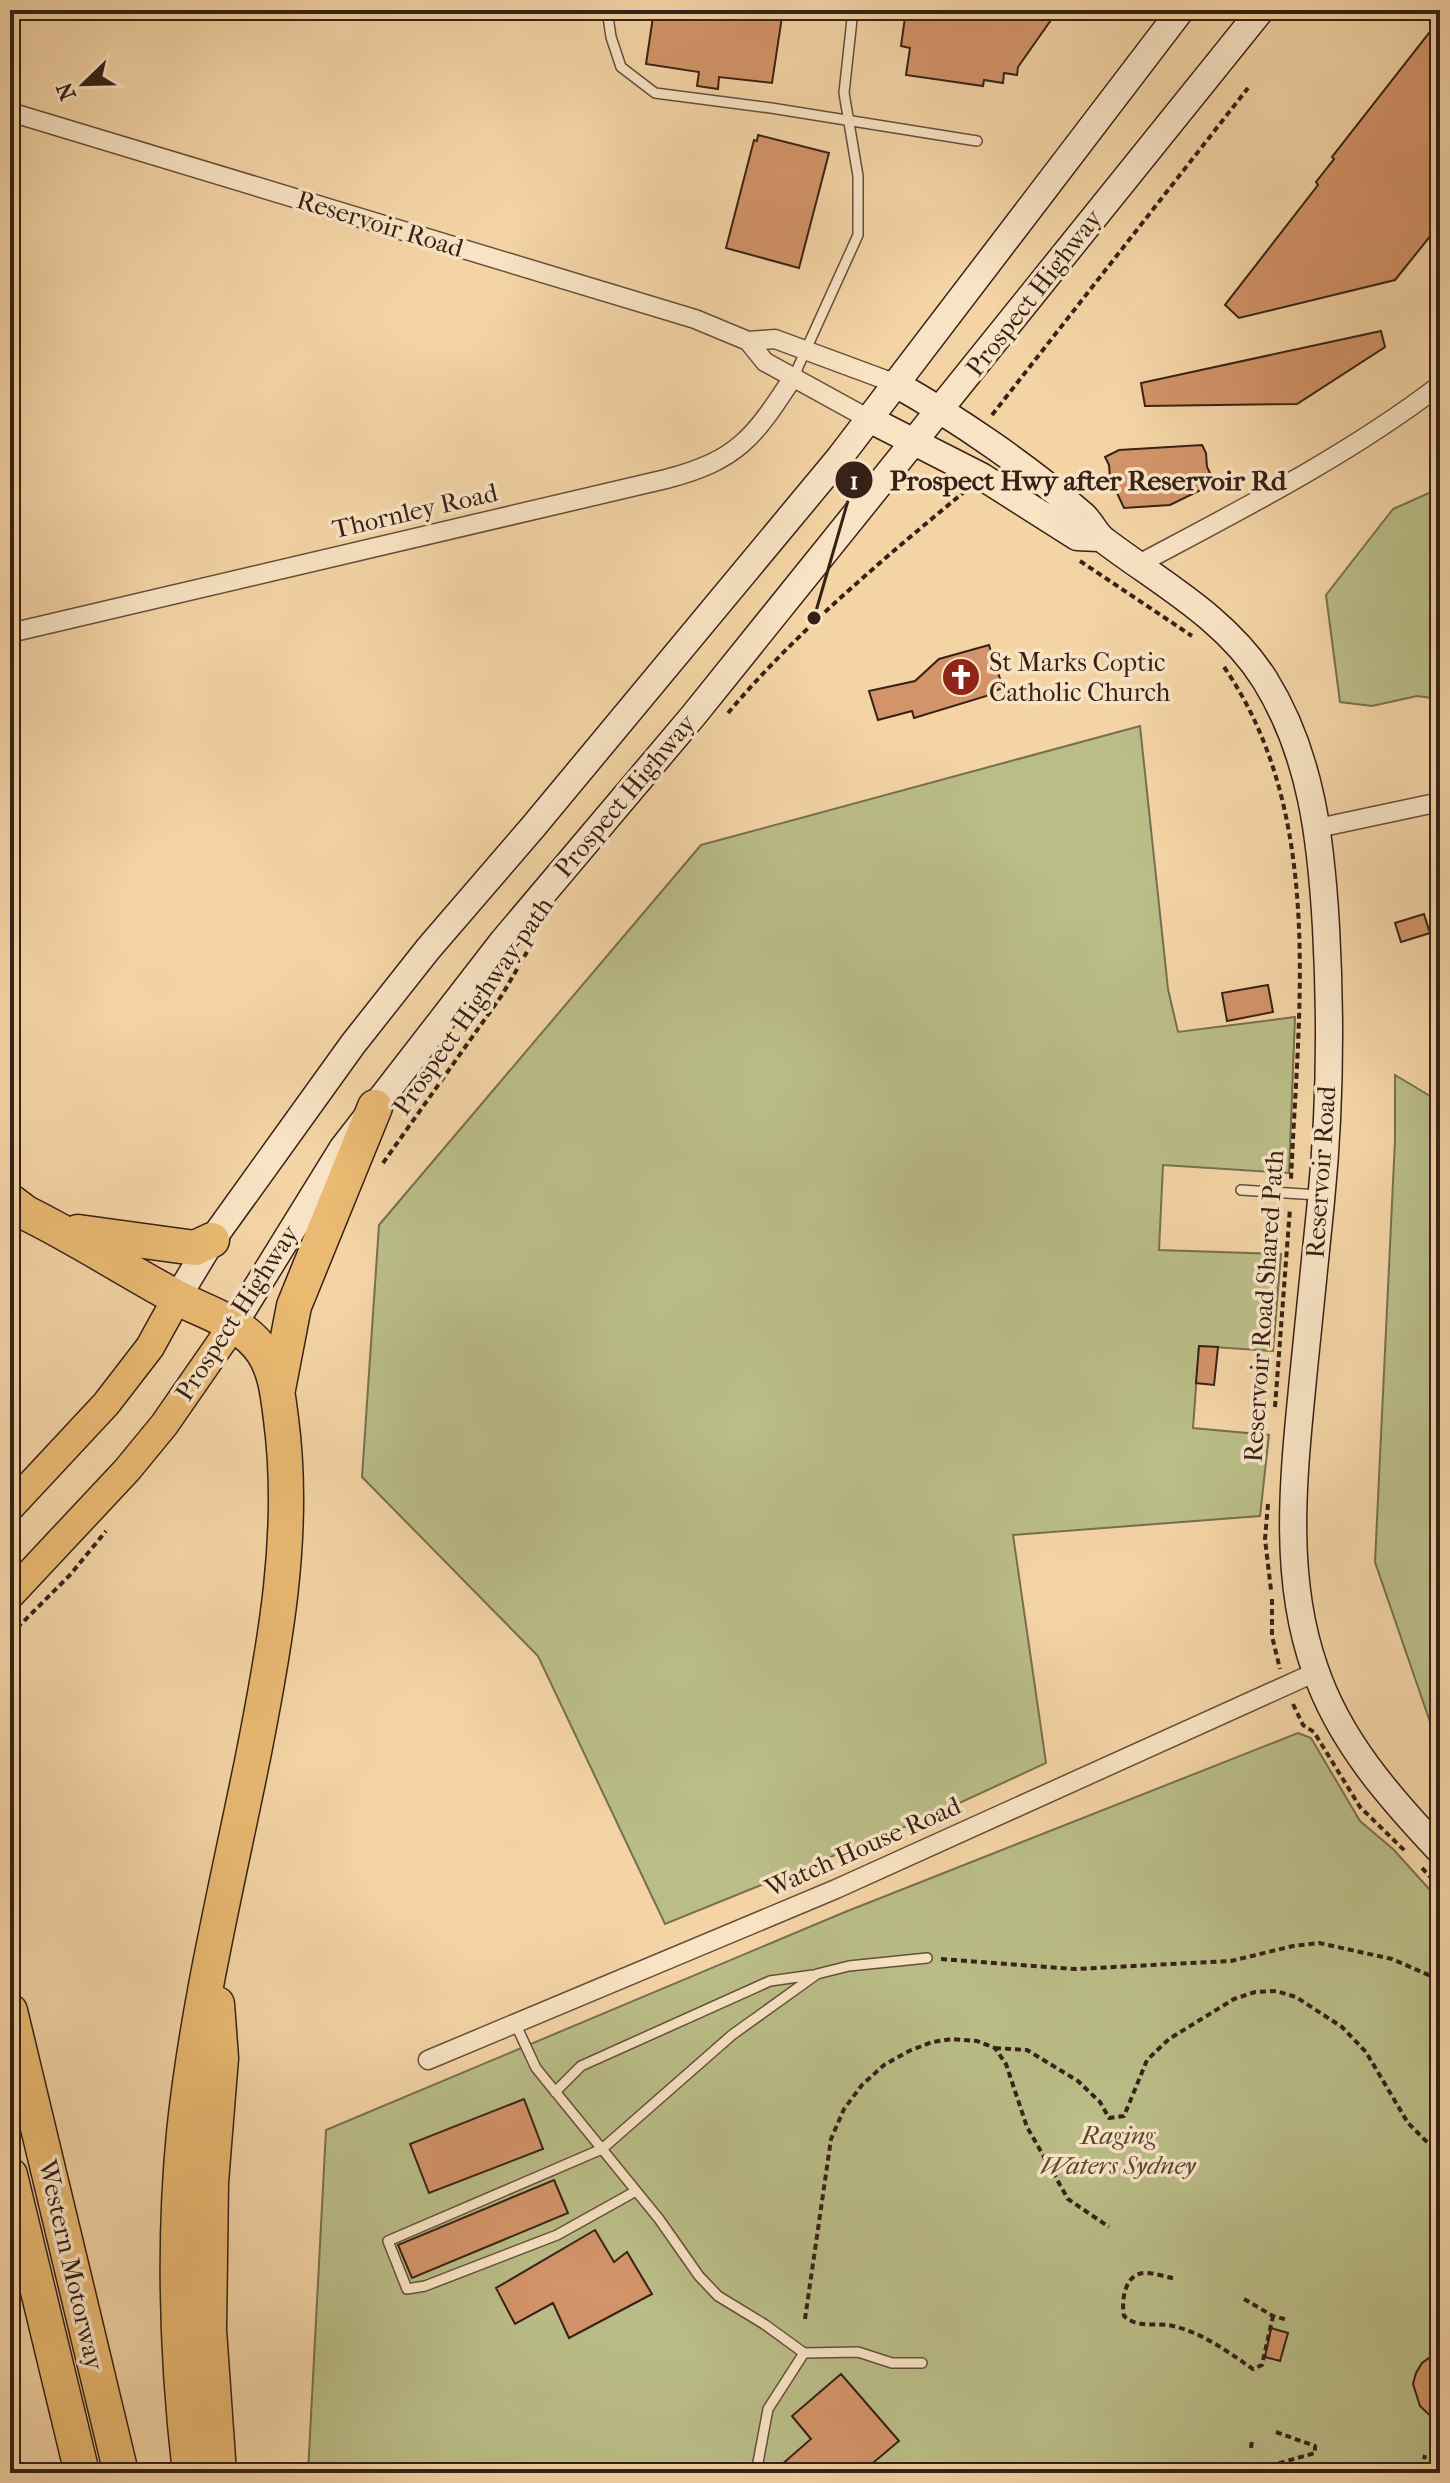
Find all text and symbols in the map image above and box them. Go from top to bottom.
north arrow [44,44,124,124]
text: N [51,78,82,104]
street label: Reservoir Road [293,184,468,264]
street label: Prospect Highway [959,202,1109,383]
callout: Prospect Hwy after Reservoir Rd [834,454,1302,506]
text: Prospect Hwy after Reservoir Rd [890,464,1287,497]
text: 1 [850,467,858,495]
street label: Thornley Road [329,477,501,545]
place label: St Marks Coptic Catholic Church [989,647,1171,708]
church icon: St Marks Coptic Catholic Church [940,656,982,698]
street label: Prospect Highway [548,707,703,884]
street label: Prospect Highway path [386,891,560,1121]
street label: Reservoir Road [1300,1084,1343,1259]
street label: Reservoir Road Shared Path [1238,1148,1290,1463]
street label: Prospect Highway [169,1218,306,1407]
street label: Watch House Road [760,1790,966,1904]
park label: Raging Waters Sydney [1040,2120,1197,2181]
street label: Western Motorway [32,2156,111,2374]

